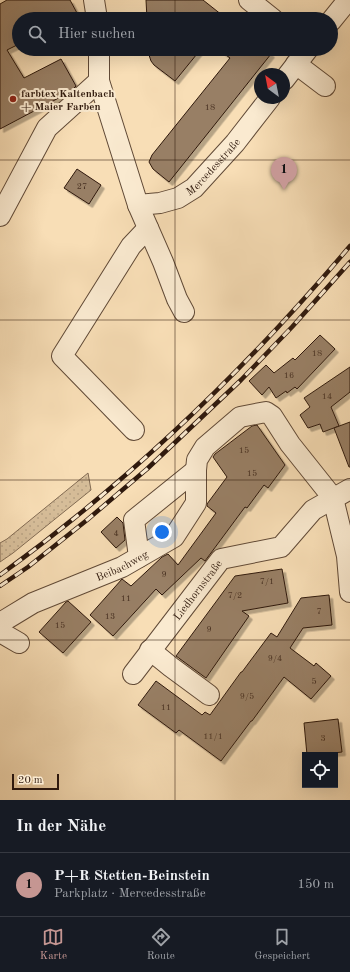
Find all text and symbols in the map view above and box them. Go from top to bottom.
search box [12,12,338,56]
icon: search [26,23,48,45]
text: Hier suchen [58,27,135,42]
north arrow [254,68,290,104]
place label: farbtex Kaltenbach + Maier Farben [21,89,114,113]
marker: farbtex Kaltenbach + Maier Farben [8,94,18,104]
house number: 18 [205,103,215,112]
street label: Mercedesstraße [185,137,243,198]
pin: 1 [271,157,297,190]
house number: 27 [77,182,87,191]
house number: 18 [312,349,322,358]
house number: 16 [284,371,294,380]
house number: 14 [322,392,332,401]
house number: 15 [239,446,249,455]
house number: 15 [247,469,257,478]
your location [152,522,172,542]
house number: 4 [113,529,119,538]
street label: Beibachweg [95,549,150,584]
street label: Liedhornstraße [172,559,225,623]
house number: 9 [161,570,167,579]
house number: 7/1 [260,577,274,586]
house number: 7/2 [228,591,242,600]
house number: 11 [121,594,131,603]
house number: 7 [316,607,322,616]
house number: 13 [105,612,115,621]
house number: 15 [55,621,65,630]
house number: 9 [206,625,212,634]
house number: 9/4 [268,654,282,663]
house number: 5 [311,677,317,686]
house number: 9/5 [240,692,254,701]
house number: 11 [161,703,171,712]
house number: 11/1 [203,732,223,741]
house number: 3 [320,734,326,743]
map controls [302,752,338,788]
button: locate [302,752,338,788]
scale bar [12,772,59,791]
text: 20 m [18,775,43,786]
text: In der Nähe [16,818,106,835]
text: P+R Stetten-Beinstein [54,869,210,884]
text: 1 [25,878,33,891]
text: 150 m [297,878,334,891]
text: Parkplatz · Mercedesstraße [54,887,206,900]
tab: Karte [40,926,67,964]
tab: Route [147,926,175,964]
tab: Gespeichert [254,926,310,964]

